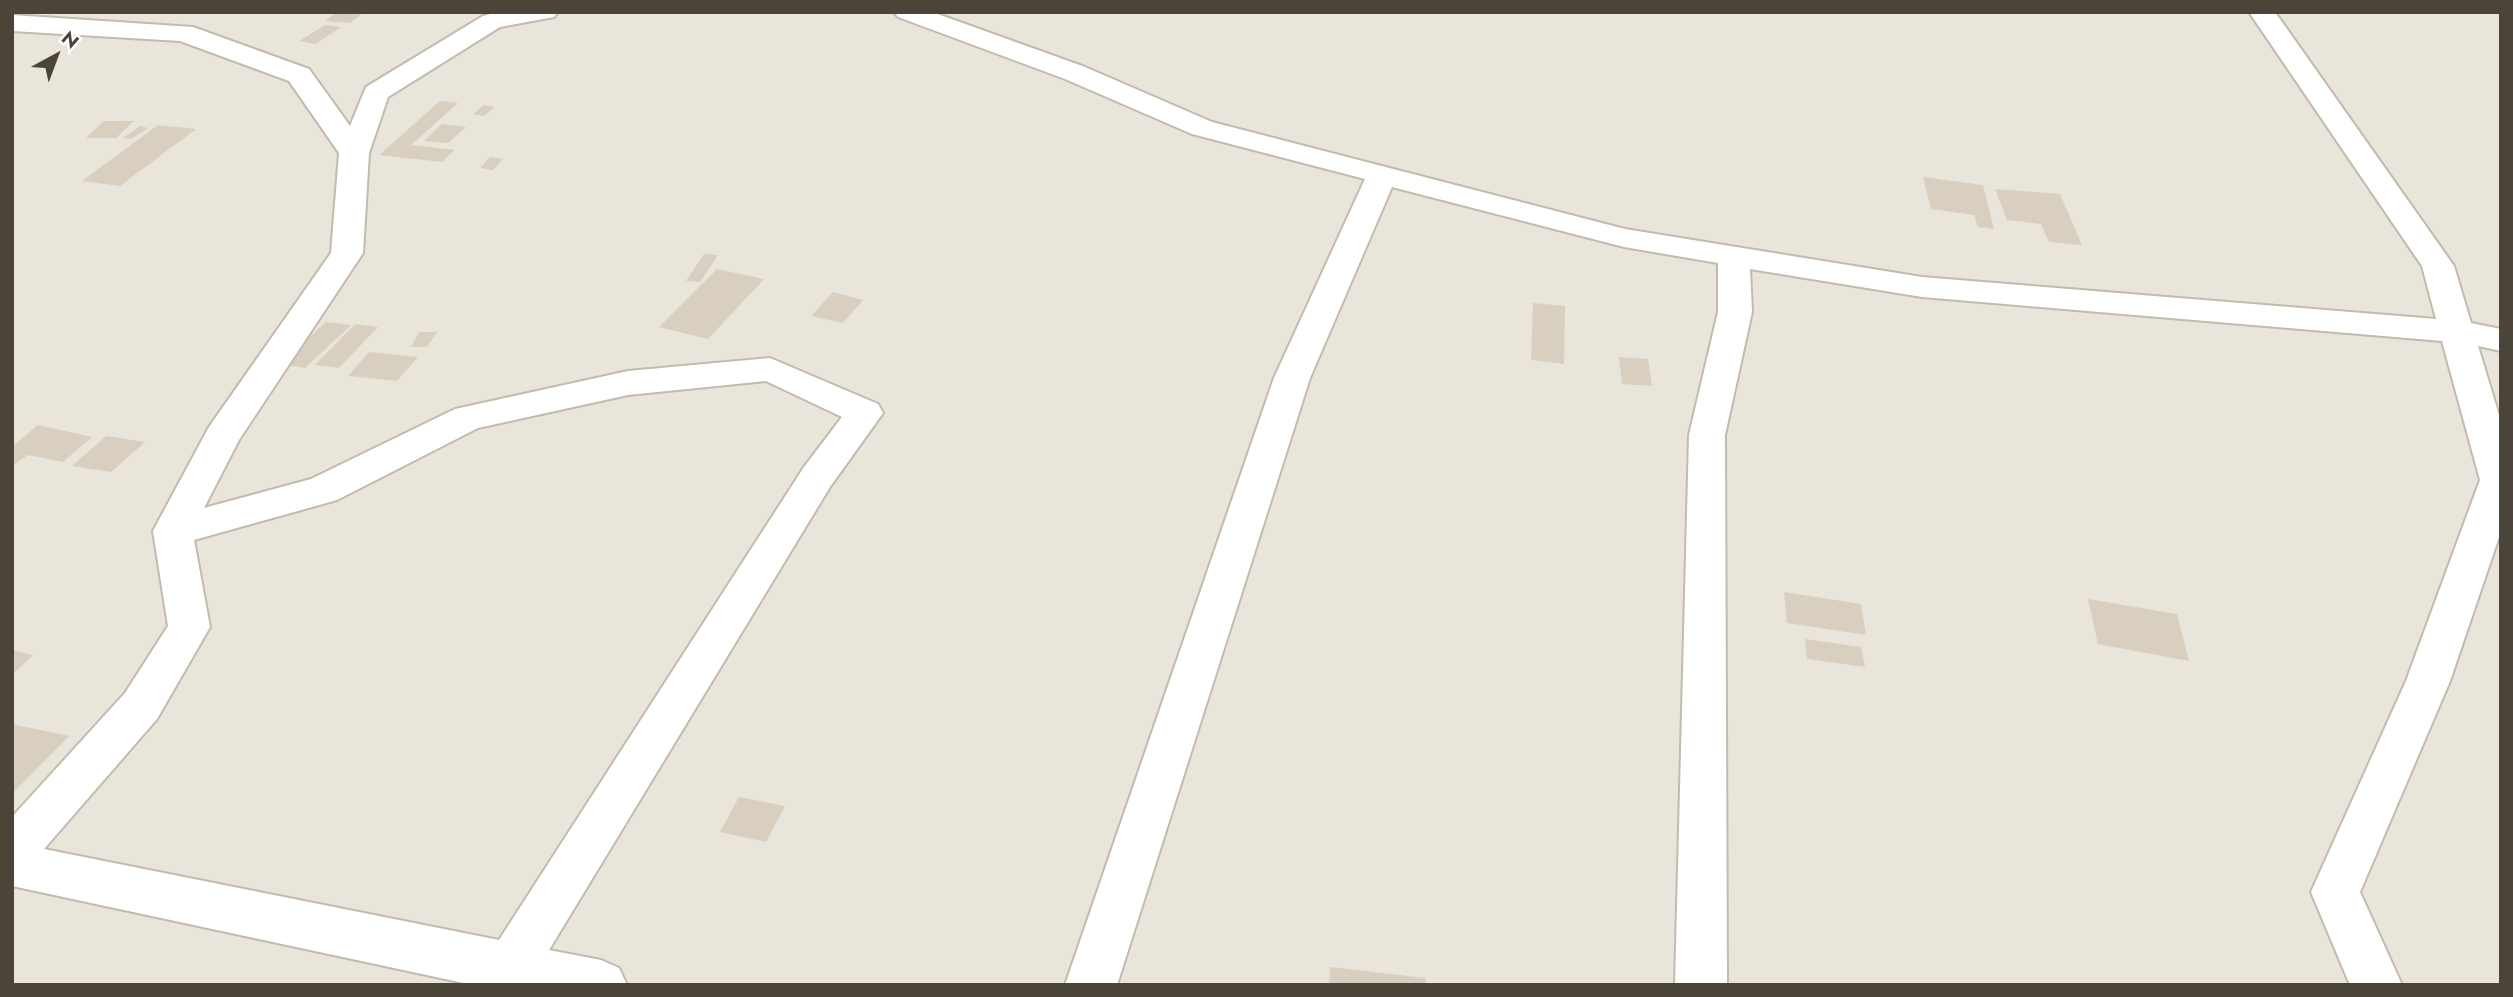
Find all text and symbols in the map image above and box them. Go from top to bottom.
north arrow [21,21,91,91]
text: N [56,25,85,55]

